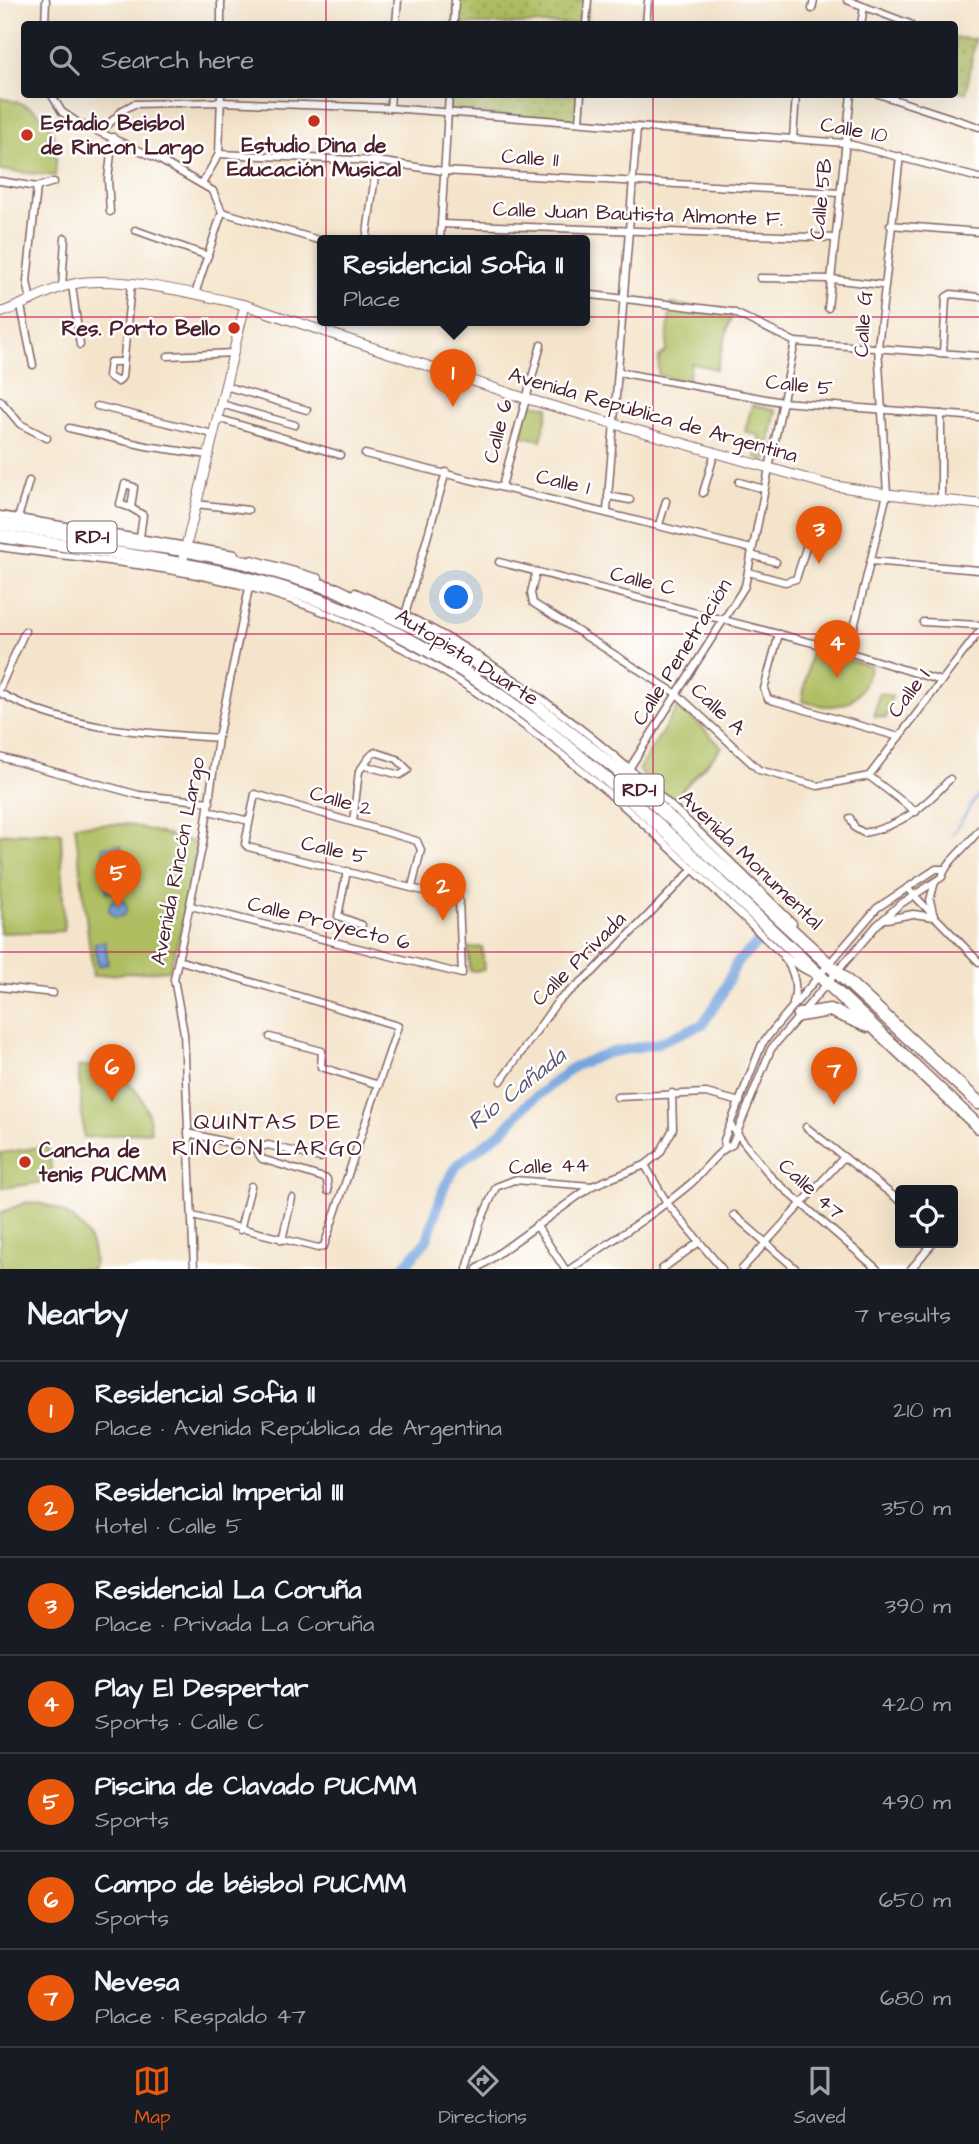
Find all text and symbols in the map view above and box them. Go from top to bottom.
search box [21,21,958,98]
icon: search [45,41,83,79]
text: Search here [101,42,254,78]
place label: Estadio Beisbol de Rincon Largo [40,109,204,164]
street label: Calle 10 [818,110,890,150]
marker: Estudio Dina de Educación Musical [306,113,322,129]
marker: Estadio Beisbol de Rincon Largo [19,127,35,143]
place label: Estudio Dina de Educación Musical [227,131,402,184]
street label: Calle 11 [500,142,560,174]
street label: Calle 5B [802,157,840,241]
street label: Calle Juan Bautista Almonte F. [492,194,784,234]
popup [317,235,590,326]
text: Residencial Sofia II [343,247,564,283]
text: Place [343,283,400,315]
street label: Calle G [847,290,879,358]
place label: Res. Porto Bello [62,314,220,343]
marker: Res. Porto Bello [226,320,242,336]
pin: 1 [430,349,476,407]
street label: Avenida República de Argentina [504,360,801,472]
street label: Calle 5 [764,367,834,403]
street label: Calle 6 [476,396,520,466]
street label: Calle 1 [533,462,593,502]
pin: 3 [796,506,842,564]
road number: RD-1 [68,522,116,552]
street label: Calle C [607,559,679,603]
street label: Calle Penetración [625,573,739,731]
your location [439,580,473,614]
street label: Autopista Duarte [389,601,544,714]
pin: 4 [814,620,860,678]
street label: Calle I [881,662,937,724]
street label: Calle A [684,676,752,742]
street label: Avenida Rincón Largo [144,754,214,968]
road number: RD-1 [614,775,664,806]
street label: Calle 2 [306,778,376,824]
street label: Avenida Monumental [672,783,830,937]
street label: Calle 5 [298,828,370,872]
pin: 5 [95,850,141,908]
pin: 2 [420,863,466,921]
street label: Calle Proyecto 6 [244,889,413,959]
street label: Calle Privada [525,905,633,1013]
water label: Río Cañada [461,1040,574,1138]
pin: 6 [89,1044,135,1102]
pin: 7 [811,1047,857,1105]
district label: QUINTAS DE RINCÓN LARGO [172,1106,364,1164]
place label: Cancha de tenis PUCMM [38,1136,167,1189]
street label: Calle 44 [508,1150,590,1182]
street label: Calle 47 [772,1152,850,1226]
marker: Cancha de tenis PUCMM [17,1154,33,1170]
map controls [895,1185,958,1248]
button: locate [895,1185,958,1248]
text: Nearby [28,1294,128,1336]
text: 7 results [855,1299,951,1331]
text: Residencial Sofia II [95,1376,315,1412]
text: 1 [50,1394,52,1426]
text: 210 m [893,1394,951,1426]
text: Place · Avenida República de Argentina [95,1412,502,1444]
text: Residencial Imperial III [95,1474,344,1510]
text: 2 [44,1492,58,1524]
text: 350 m [881,1492,951,1524]
text: Hotel · Calle 5 [95,1510,242,1542]
text: Residencial La Coruña [95,1572,362,1608]
text: 3 [45,1590,57,1622]
text: 390 m [885,1590,951,1622]
text: Place · Privada La Coruña [95,1608,374,1640]
text: Play El Despertar [95,1670,308,1706]
text: 4 [43,1688,59,1720]
text: 420 m [881,1688,951,1720]
text: Sports · Calle C [95,1706,264,1738]
text: Piscina de Clavado PUCMM [95,1768,417,1804]
text: 5 [43,1786,59,1818]
text: 490 m [881,1786,951,1818]
text: Sports [95,1804,169,1836]
text: Campo de béisbol PUCMM [95,1866,406,1902]
text: 6 [44,1884,58,1916]
text: 650 m [879,1884,951,1916]
text: Sports [95,1902,169,1934]
text: Nevesa [95,1964,179,2000]
text: 7 [44,1982,58,2014]
text: 680 m [880,1982,951,2014]
text: Place · Respaldo 47 [95,2000,306,2032]
tab: Map [133,2062,171,2131]
tab: Directions [438,2062,527,2131]
tab: Saved [794,2062,845,2131]

